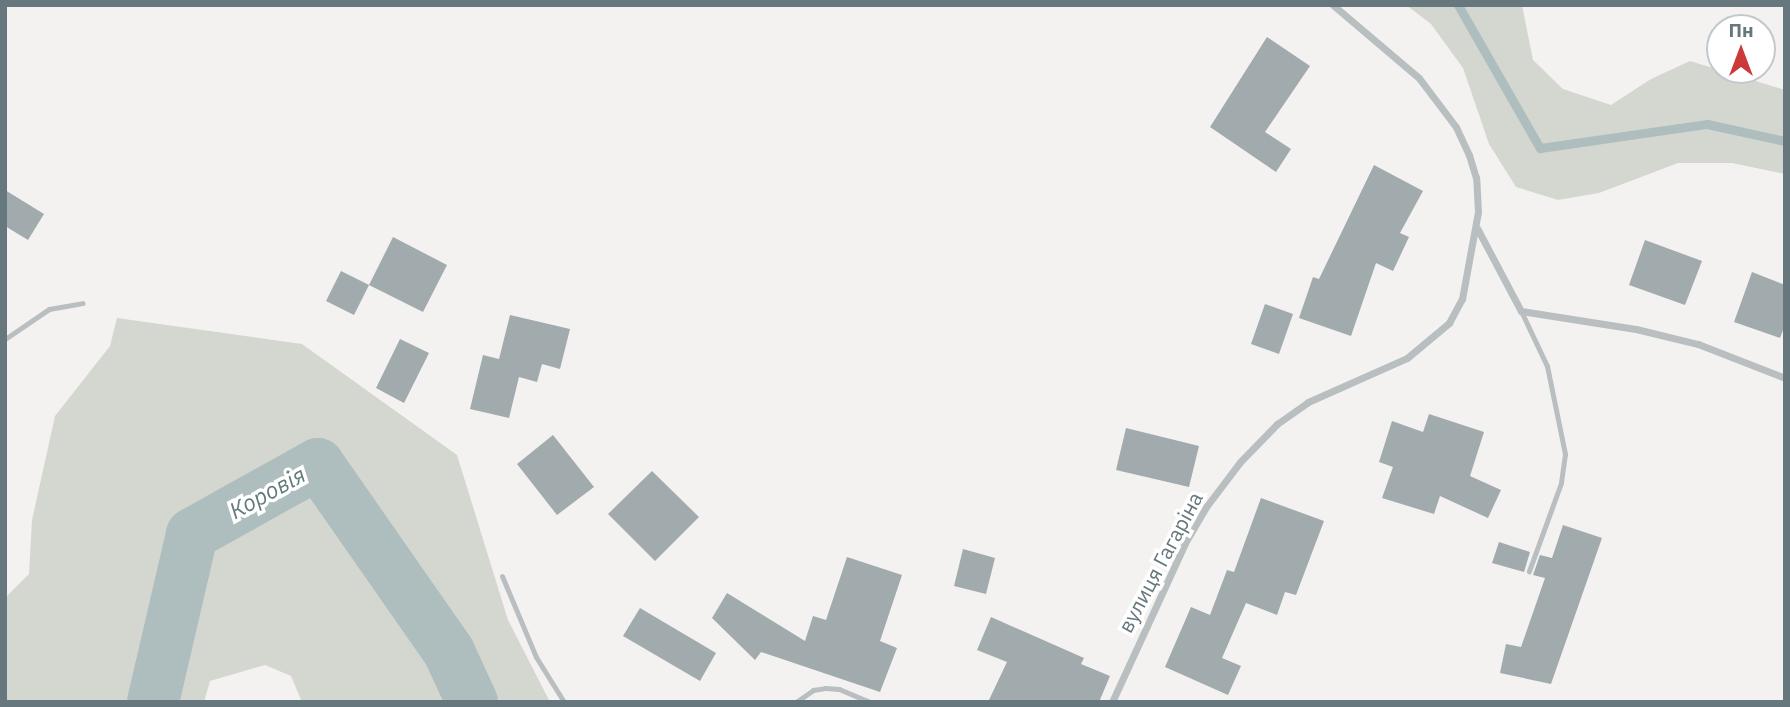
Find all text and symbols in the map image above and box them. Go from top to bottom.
north arrow [1706,14,1776,84]
text: Пн [1728,18,1754,42]
water label: Коровія [224,460,310,524]
street label: вулиця Гагаріна [1112,487,1208,637]

